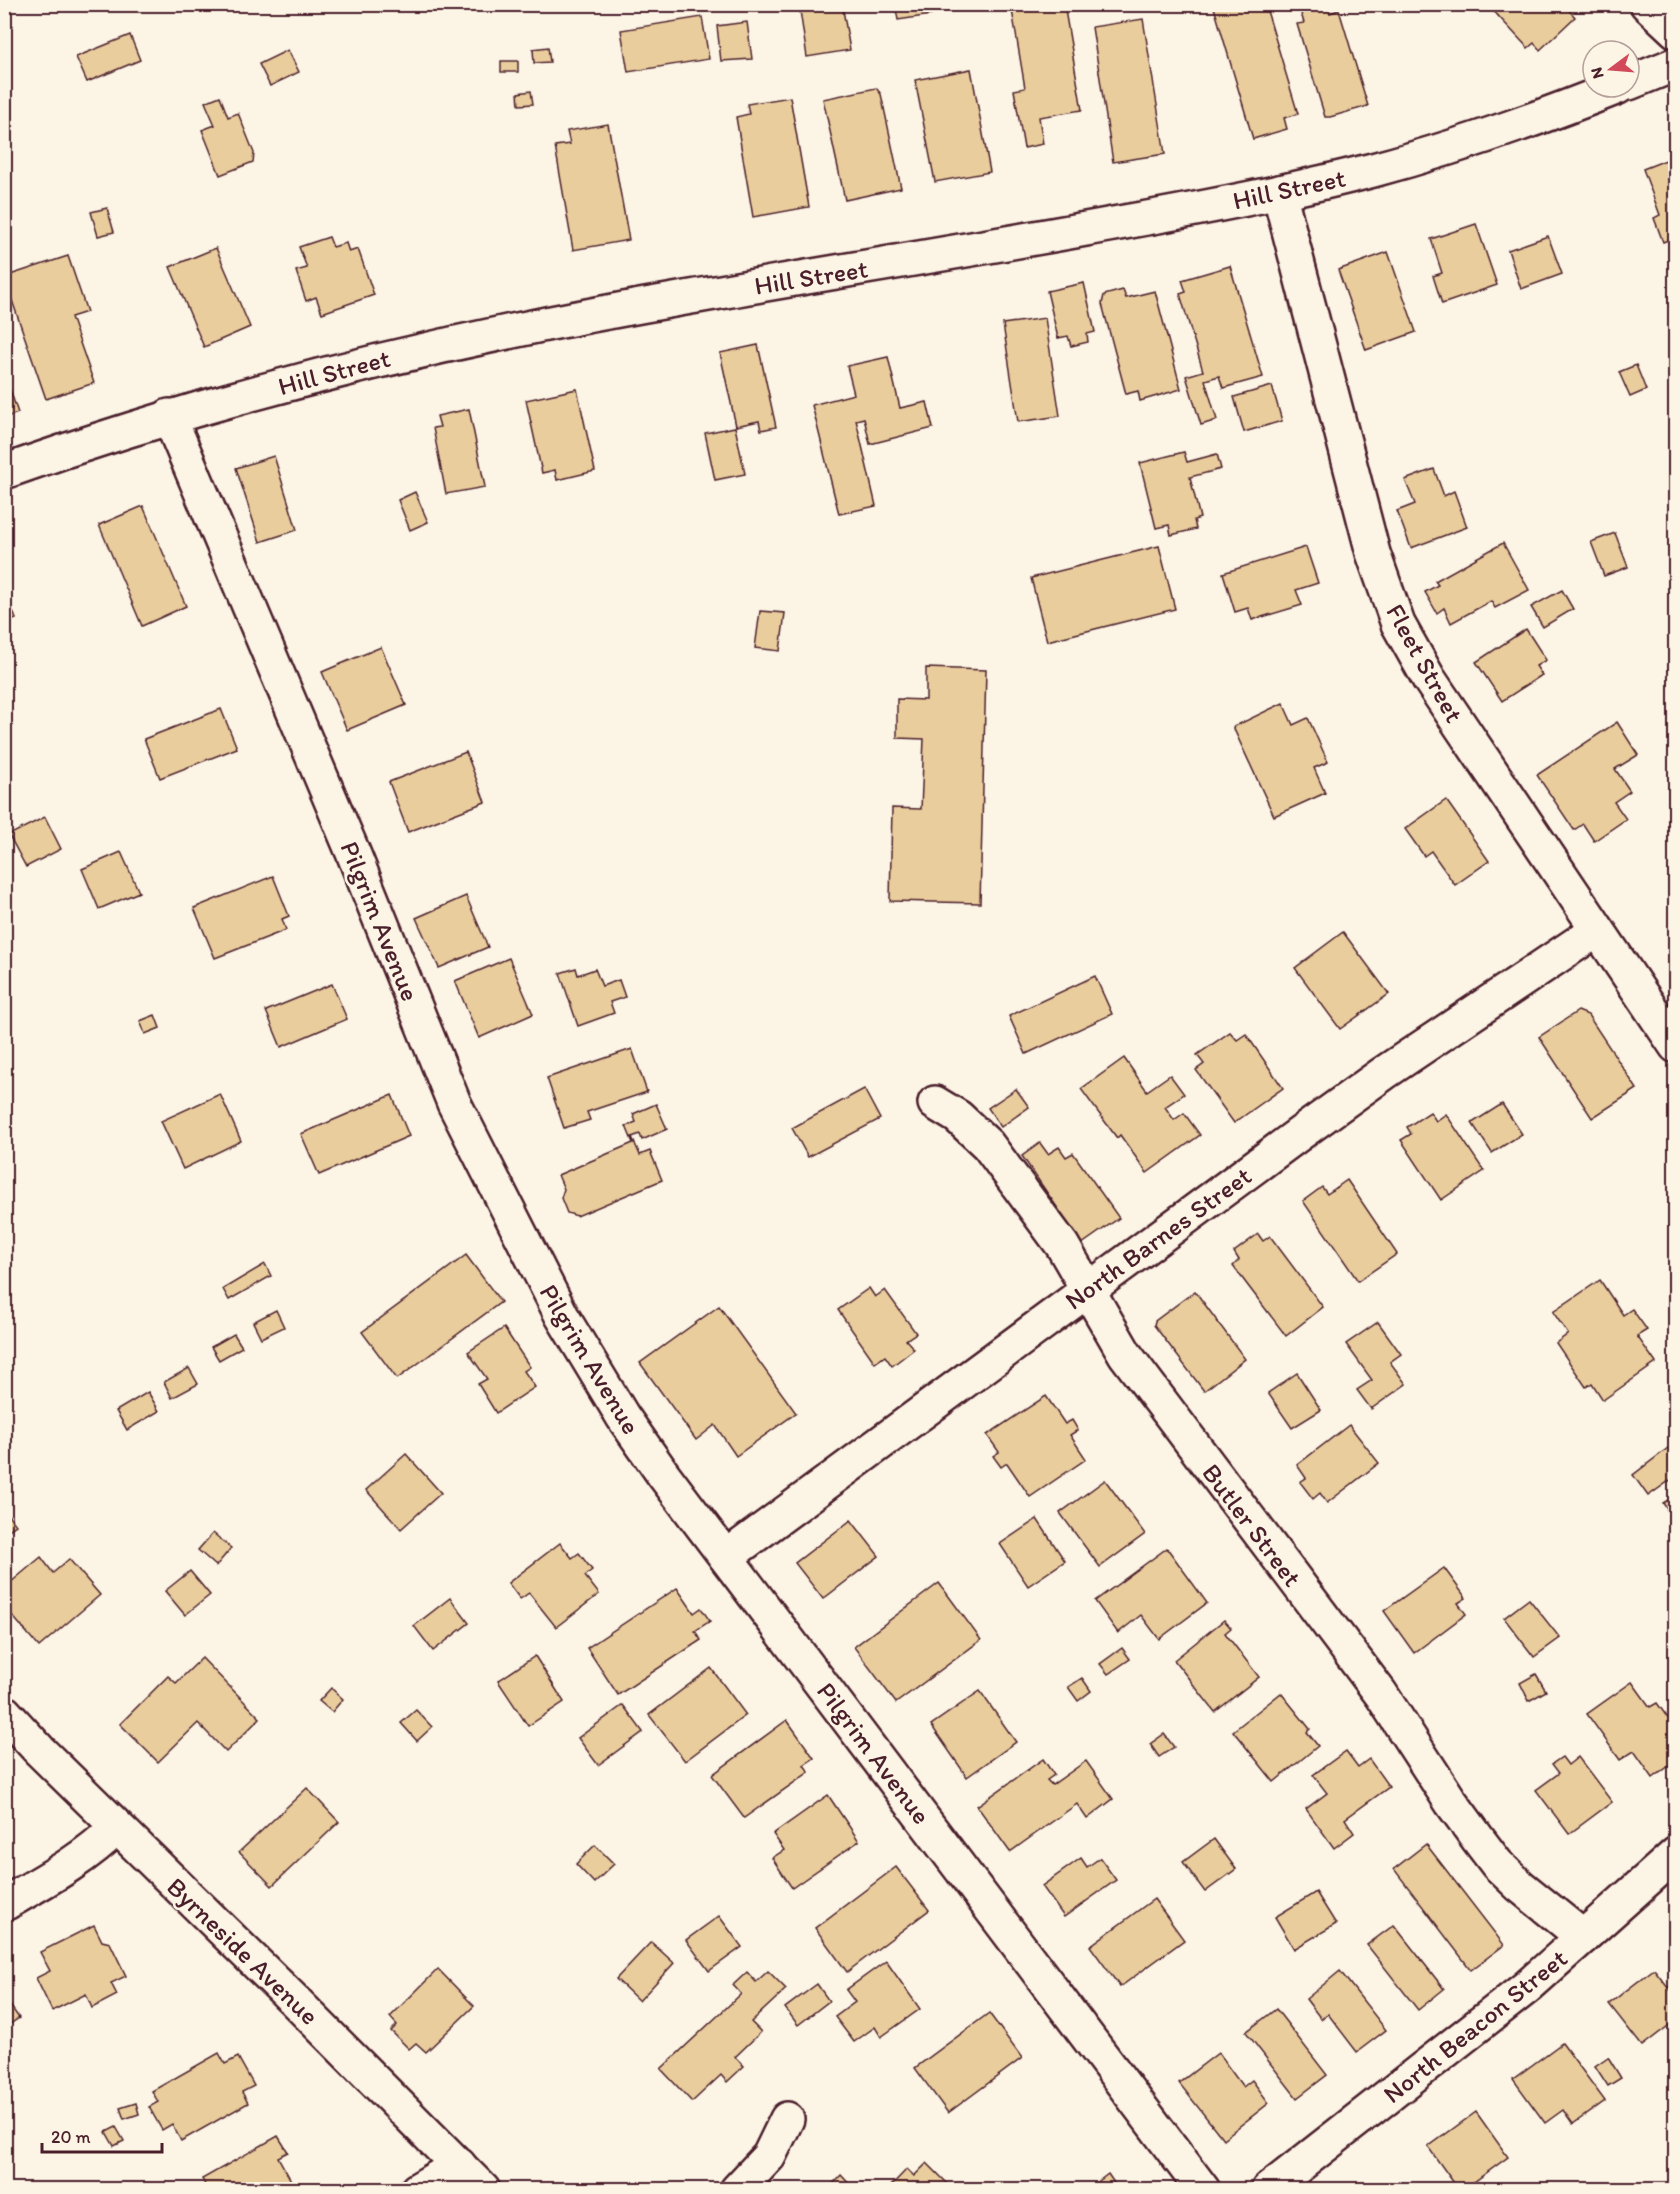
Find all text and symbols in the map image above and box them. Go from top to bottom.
north arrow [1581,39,1641,99]
text: N [1586,65,1608,81]
street label: Hill Street [1230,161,1349,217]
street label: Hill Street [752,252,870,302]
street label: Hill Street [275,342,394,402]
street label: Fleet Street [1379,598,1471,728]
street label: Pilgrim Avenue [333,836,427,1006]
street label: North Barnes Street [1058,1159,1258,1316]
street label: Pilgrim Avenue [533,1278,647,1440]
street label: Butler Street [1195,1457,1309,1593]
street label: Pilgrim Avenue [810,1676,938,1830]
street label: Byrneside Avenue [160,1870,326,2032]
street label: North Beacon Street [1377,1942,1574,2110]
scale bar [42,2116,162,2154]
text: 20 m [51,2126,91,2148]

